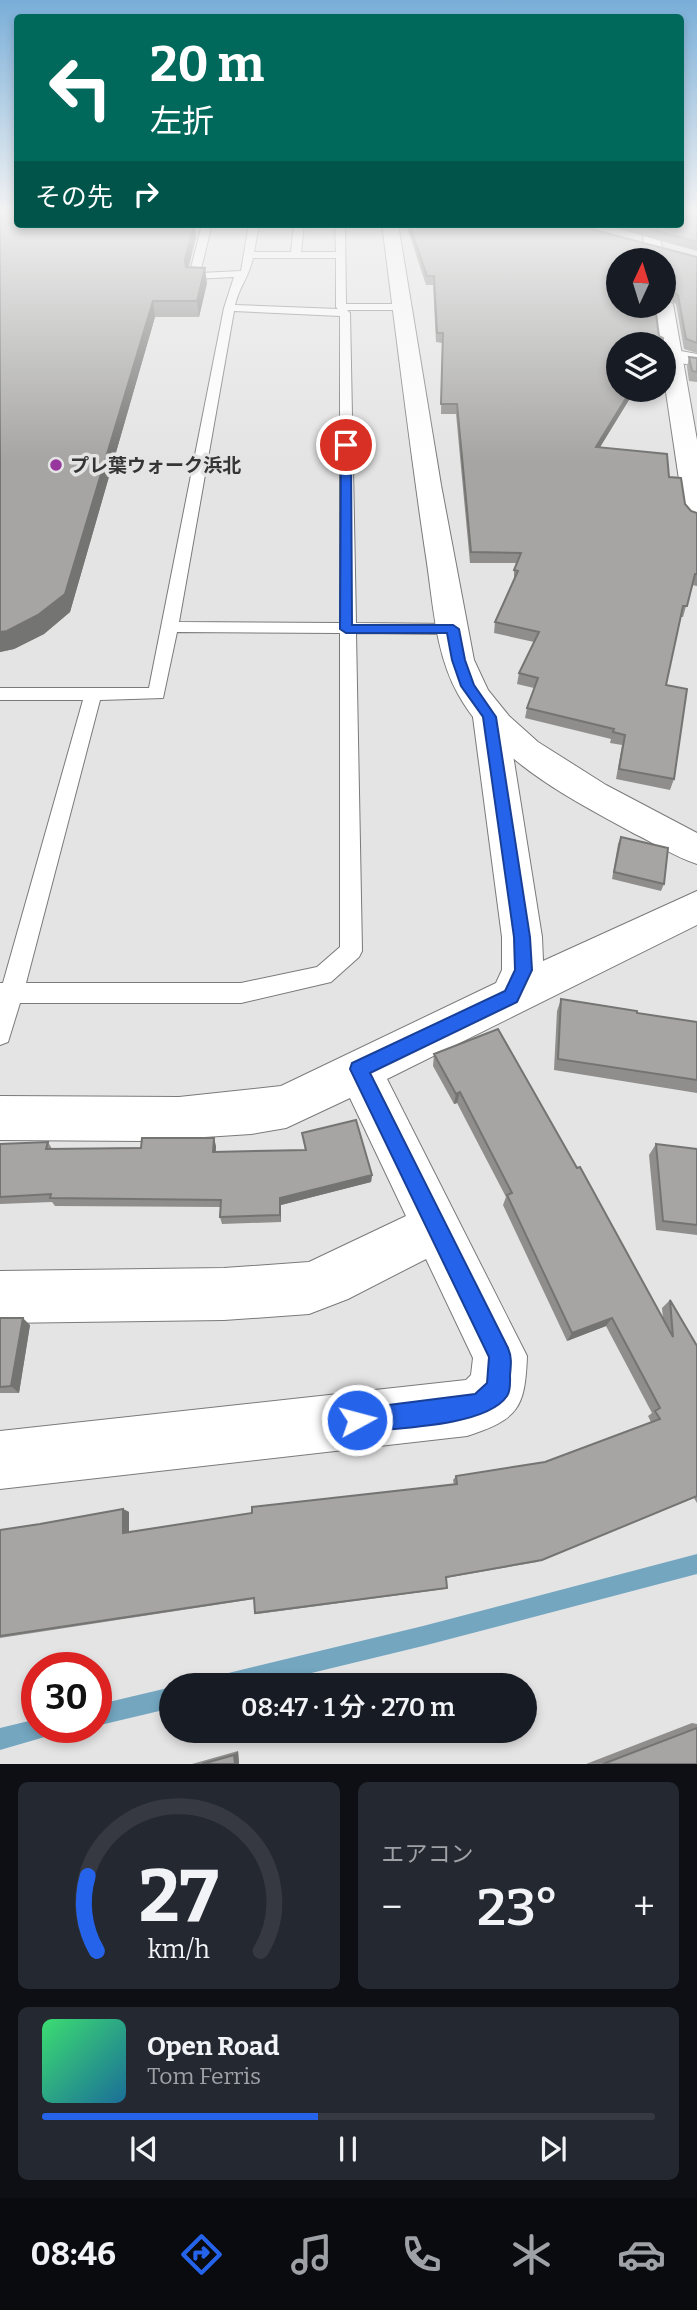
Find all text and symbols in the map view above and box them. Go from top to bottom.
text: 20 m [150,35,264,94]
icon: left [35,42,126,133]
text: 左折 [150,102,214,140]
icon: right [127,175,165,213]
text: その先 [35,182,113,213]
north arrow [606,248,676,318]
map controls [606,248,676,402]
button: layers [606,332,676,402]
pin [316,415,376,475]
icon: arrive [327,426,365,464]
place label: プレ葉ウォーク浜北 [70,454,241,477]
marker: プレ葉ウォーク浜北 [48,457,64,473]
position arrow [320,1383,394,1457]
speed limit sign: 30 [21,1652,112,1743]
text: 08:47 · 1 分 · 270 m [241,1692,455,1723]
text: エアコン [382,1840,474,1868]
text: 27 [139,1854,219,1941]
text: 23° [477,1876,559,1939]
text: − [382,1884,402,1930]
text: + [633,1884,655,1930]
text: km/h [148,1935,210,1965]
text: Open Road [147,2031,279,2062]
text: Tom Ferris [147,2062,261,2090]
icon: previous [125,2130,163,2168]
icon: pause [329,2130,367,2168]
icon: next [534,2130,572,2168]
icon: directions [177,2230,226,2279]
icon: music [287,2230,336,2279]
icon: phone [397,2230,446,2279]
icon: climate [507,2230,556,2279]
icon: car [617,2230,666,2279]
text: 08:46 [31,2235,116,2273]

